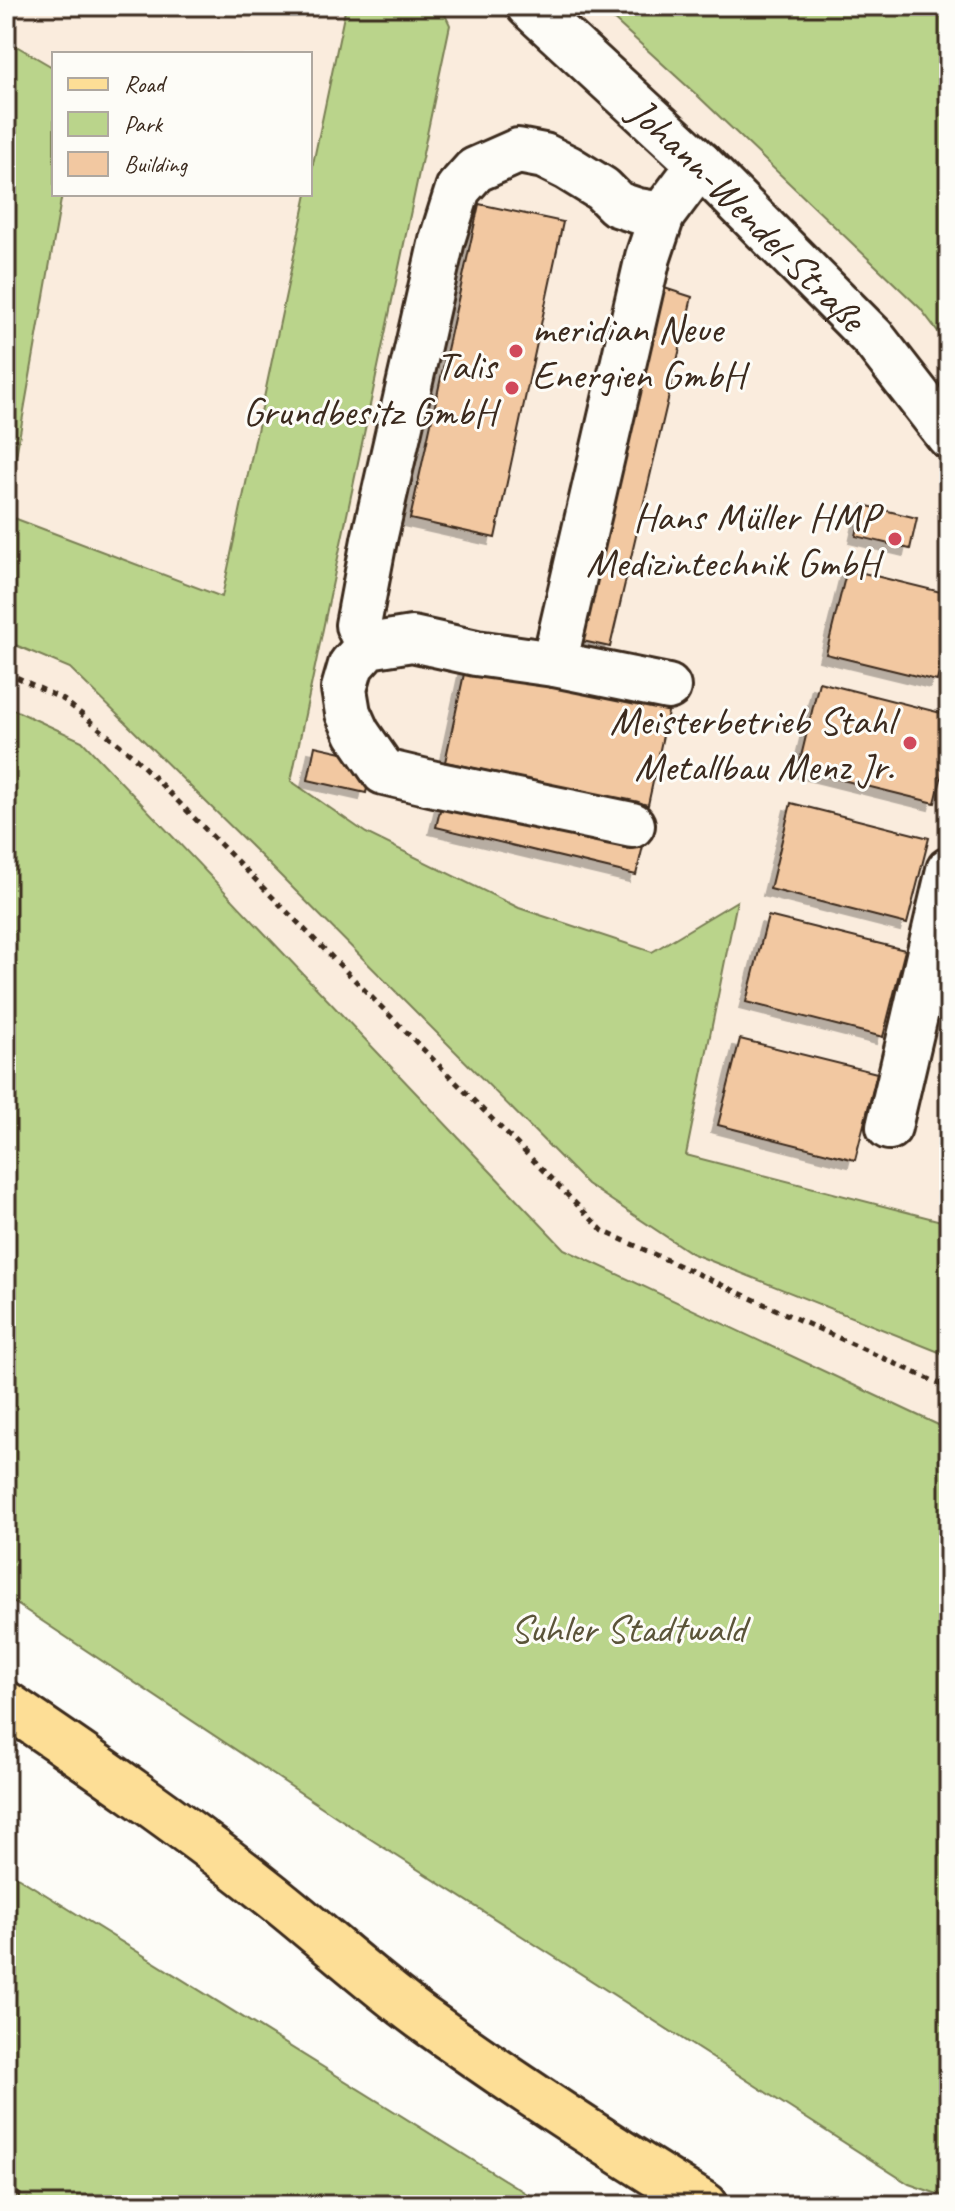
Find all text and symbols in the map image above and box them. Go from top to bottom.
legend [52,52,312,196]
text: Road [124,69,168,99]
street label: Johann-Wendel-Straße [617,86,878,344]
text: Park [124,109,164,139]
text: Building [124,149,189,179]
place label: meridian Neue Energien GmbH [532,304,750,400]
place label: Talis Grundbesitz GmbH [243,341,501,437]
marker: meridian Neue Energien GmbH [507,342,525,360]
marker: Talis Grundbesitz GmbH [503,379,521,397]
place label: Hans Müller HMP Medizintechnik GmbH [586,492,884,588]
marker: Hans Müller HMP Medizintechnik GmbH [886,530,904,548]
place label: Meisterbetrieb Stahl Metallbau Menz Jr. [610,696,901,792]
marker: Meisterbetrieb Stahl Metallbau Menz Jr. [901,734,919,752]
park label: Suhler Stadtwald [510,1604,751,1654]

